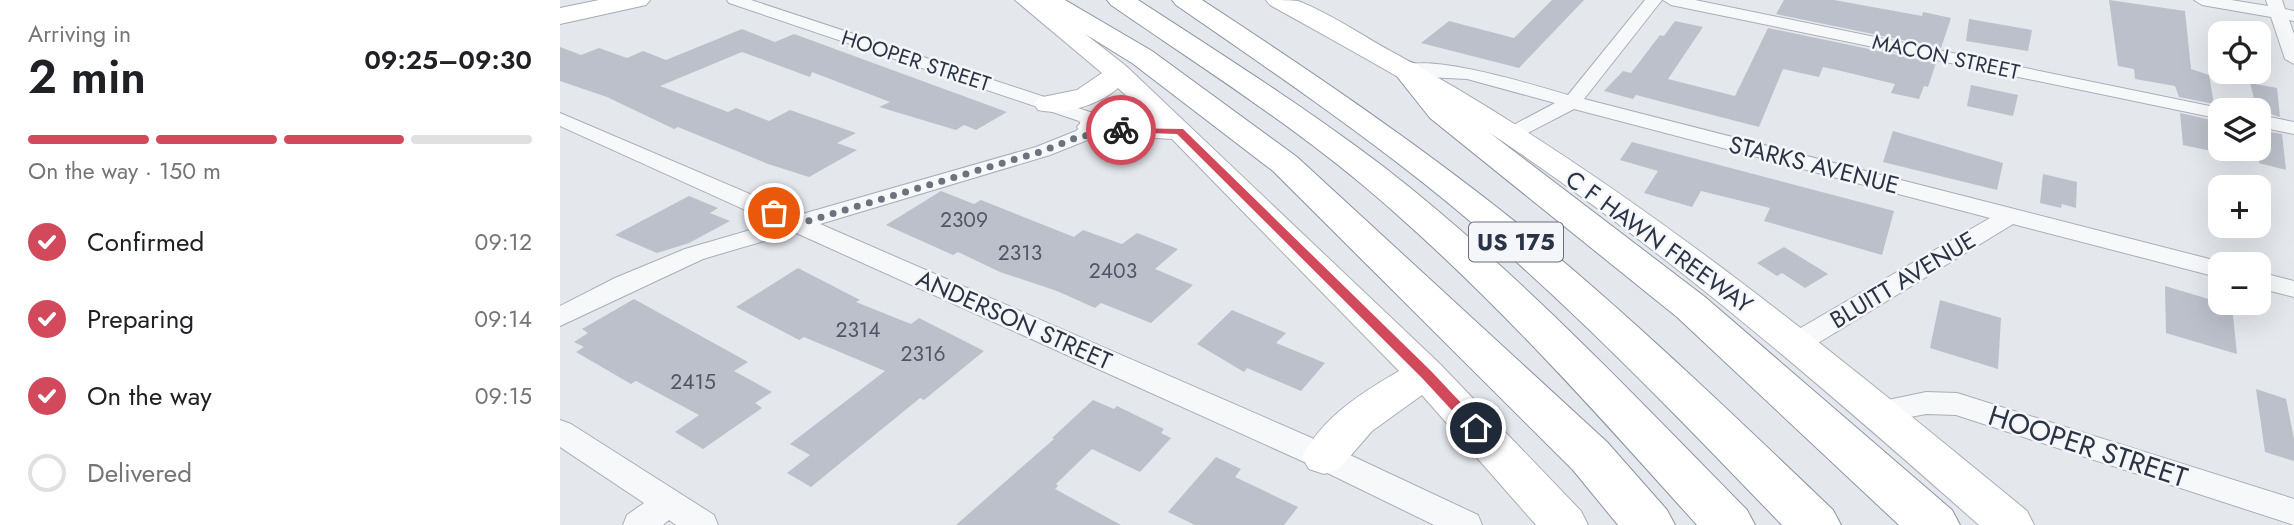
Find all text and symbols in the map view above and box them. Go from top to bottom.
text: Arriving in [28,17,131,51]
map controls [2208,21,2271,315]
button: locate [2208,21,2271,84]
street label: HOOPER STREET [838,23,995,99]
street label: MACON STREET [1870,27,2023,87]
text: 09:25–09:30 [364,41,532,79]
text: 2 min [28,44,146,110]
courier [1086,95,1156,165]
button: layers [2208,98,2271,161]
icon: bike [1102,111,1140,149]
street label: STARKS AVENUE [1725,126,1903,203]
text: On the way · 150 m [28,154,221,188]
street label: C F HAWN FREEWAY [1558,162,1761,322]
button: + [2208,175,2271,238]
pin [744,183,804,243]
icon: bag [755,194,793,232]
house number: 2309 [940,205,988,235]
road number: US 175 [1469,222,1563,262]
street label: BLUITT AVENUE [1823,222,1982,337]
icon: check [28,223,66,261]
text: Confirmed [87,223,204,261]
text: 09:12 [475,225,532,259]
house number: 2313 [998,238,1042,268]
button: − [2208,252,2271,315]
house number: 2403 [1089,256,1137,286]
street label: ANDERSON STREET [911,261,1118,378]
icon: check [28,300,66,338]
text: Preparing [87,300,194,338]
text: 09:14 [474,302,532,336]
house number: 2314 [835,315,881,345]
house number: 2316 [901,339,945,369]
house number: 2415 [670,367,716,397]
icon: check [28,377,66,415]
text: On the way [87,377,212,415]
text: 09:15 [475,379,532,413]
street label: HOOPER STREET [1983,395,2193,498]
pin [1446,398,1506,458]
icon: home [1457,409,1495,447]
text: Delivered [87,454,192,492]

